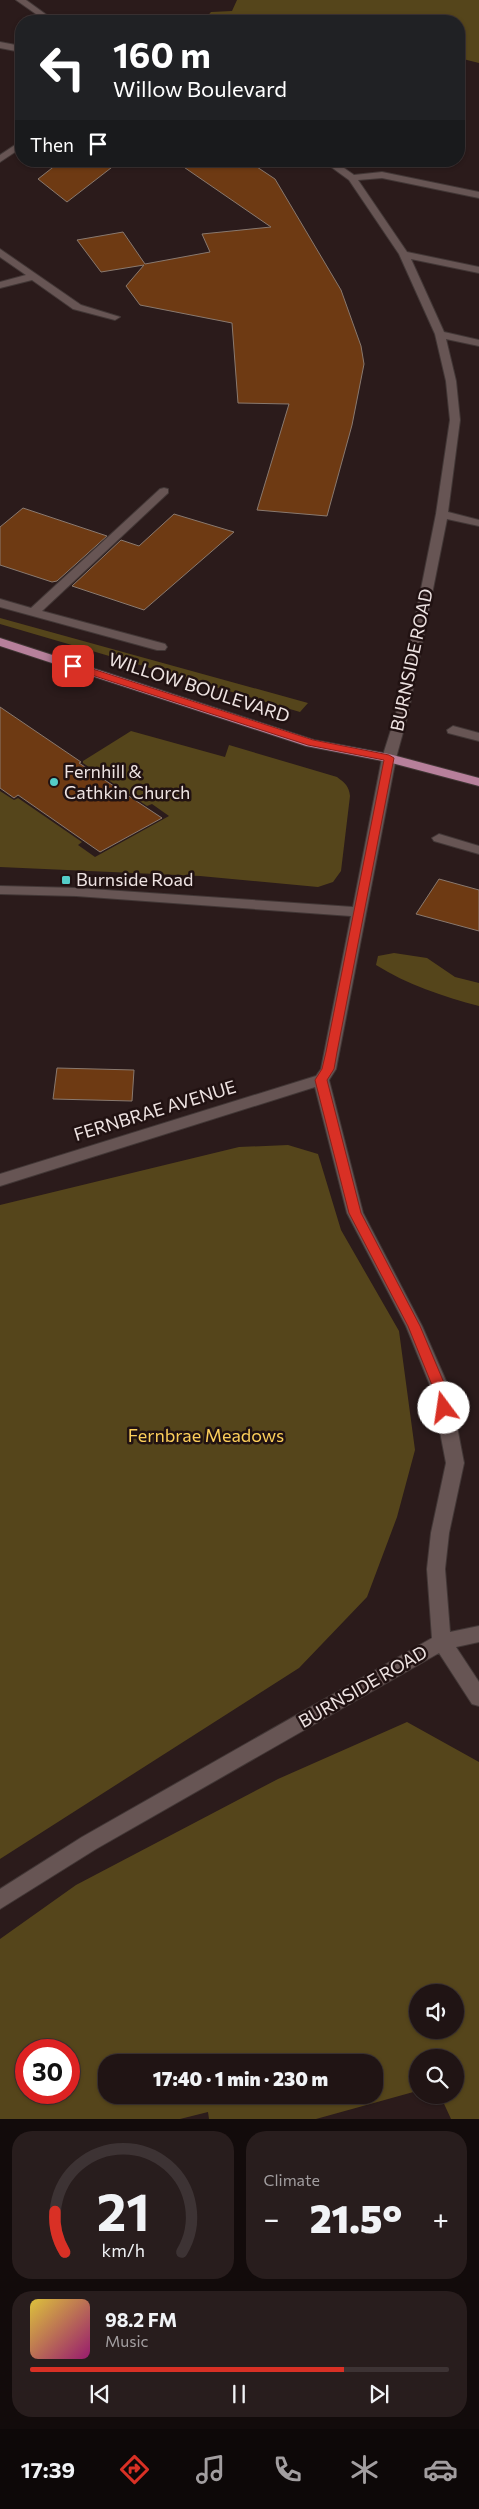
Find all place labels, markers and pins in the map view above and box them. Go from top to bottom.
pin [52,645,94,687]
place label: Fernhill & Cathkin Church [64,760,190,803]
marker: Fernhill & Cathkin Church [48,776,60,788]
place label: Burnside Road [76,868,193,890]
marker: Burnside Road [60,874,72,886]

